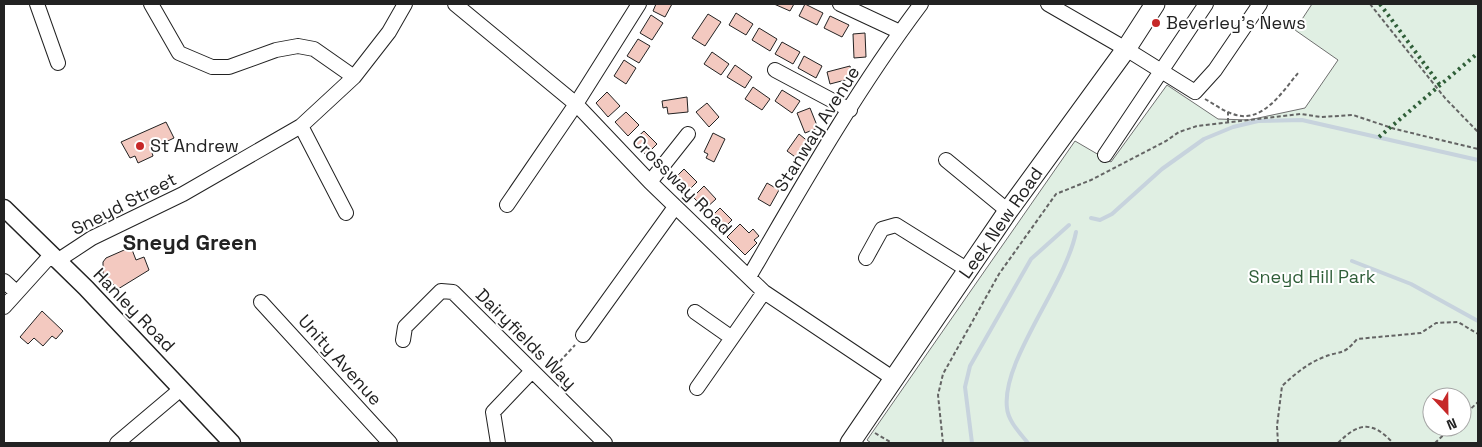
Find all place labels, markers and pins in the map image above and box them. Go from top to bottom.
place label: Beverley's News [1166,11,1306,34]
marker: Beverley's News [1150,17,1162,29]
place label: St Andrew [150,134,239,157]
marker: St Andrew [134,140,146,152]

